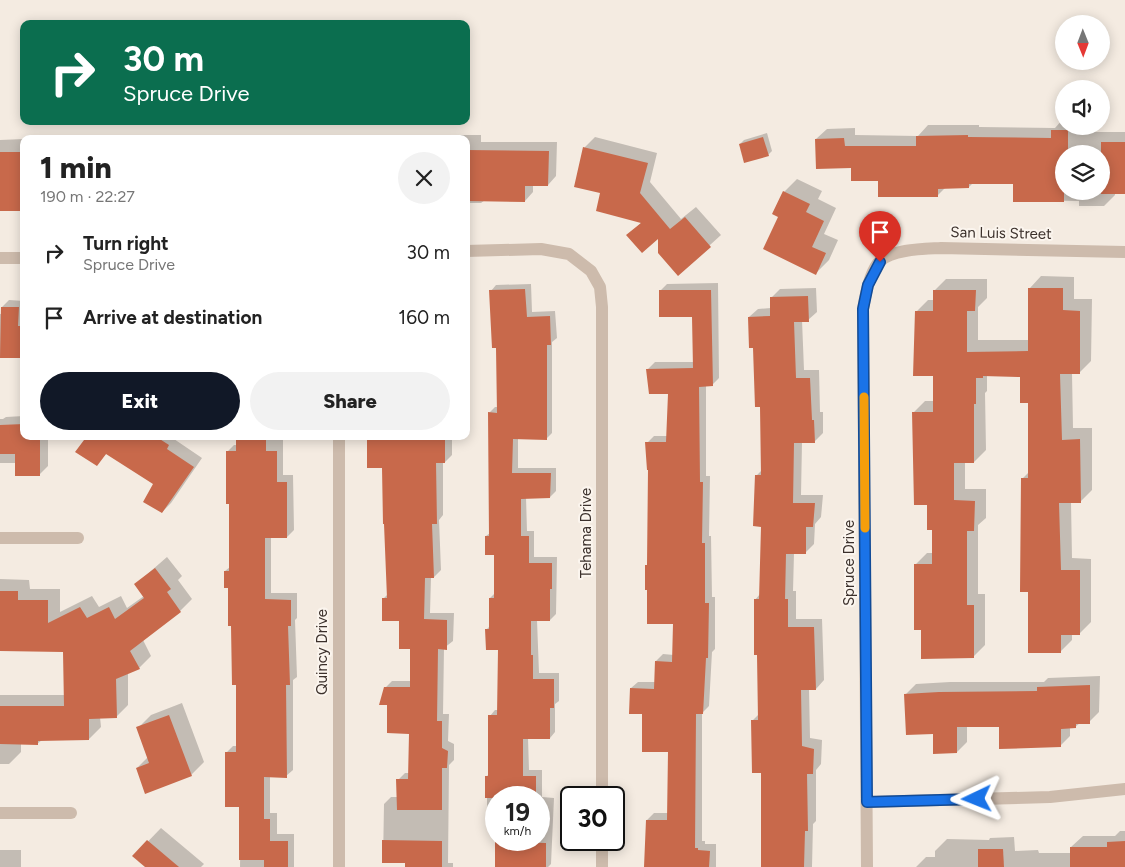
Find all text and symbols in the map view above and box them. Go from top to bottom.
north arrow [1055,15,1110,70]
map controls [1055,15,1110,200]
text: 30 m [123,38,204,80]
icon: right [40,40,105,105]
text: Spruce Drive [123,80,249,107]
button: sound [1055,80,1110,135]
button: layers [1055,145,1110,200]
text: 1 min [40,149,112,186]
button: close [398,152,450,204]
text: 190 m · 22:27 [40,187,135,206]
pin [859,211,901,262]
icon: arrive [866,218,894,246]
street label: San Luis Street [950,223,1052,243]
text: Turn right [83,232,169,255]
icon: right [40,239,68,267]
text: 30 m [407,241,450,264]
text: Spruce Drive [83,255,175,274]
icon: arrive [40,304,68,332]
text: Arrive at destination [83,306,262,329]
text: 160 m [398,306,450,329]
button: Exit [40,372,240,430]
button: Share [250,372,450,430]
street label: Tehama Drive [577,488,595,578]
street label: Spruce Drive [840,520,858,606]
street label: Quincy Drive [313,609,331,695]
position arrow [950,772,1002,824]
speed limit sign: 30 [560,786,625,851]
text: 19 [505,797,530,827]
text: km/h [504,824,531,838]

